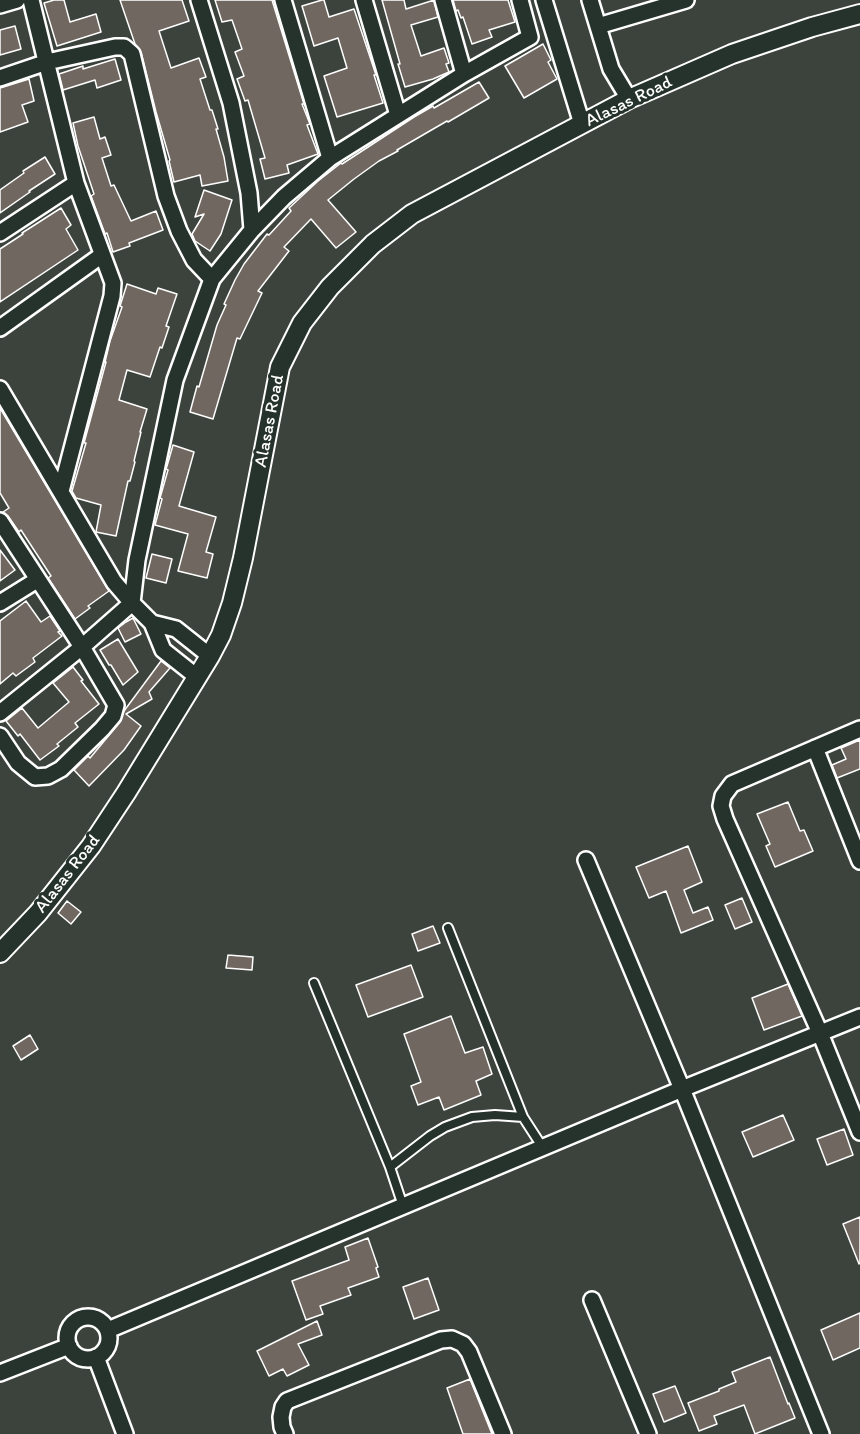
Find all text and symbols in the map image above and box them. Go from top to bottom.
street label: Alasas Road [582,72,676,132]
street label: Alasas Road [250,373,290,469]
street label: Alasas Road [31,830,105,918]

